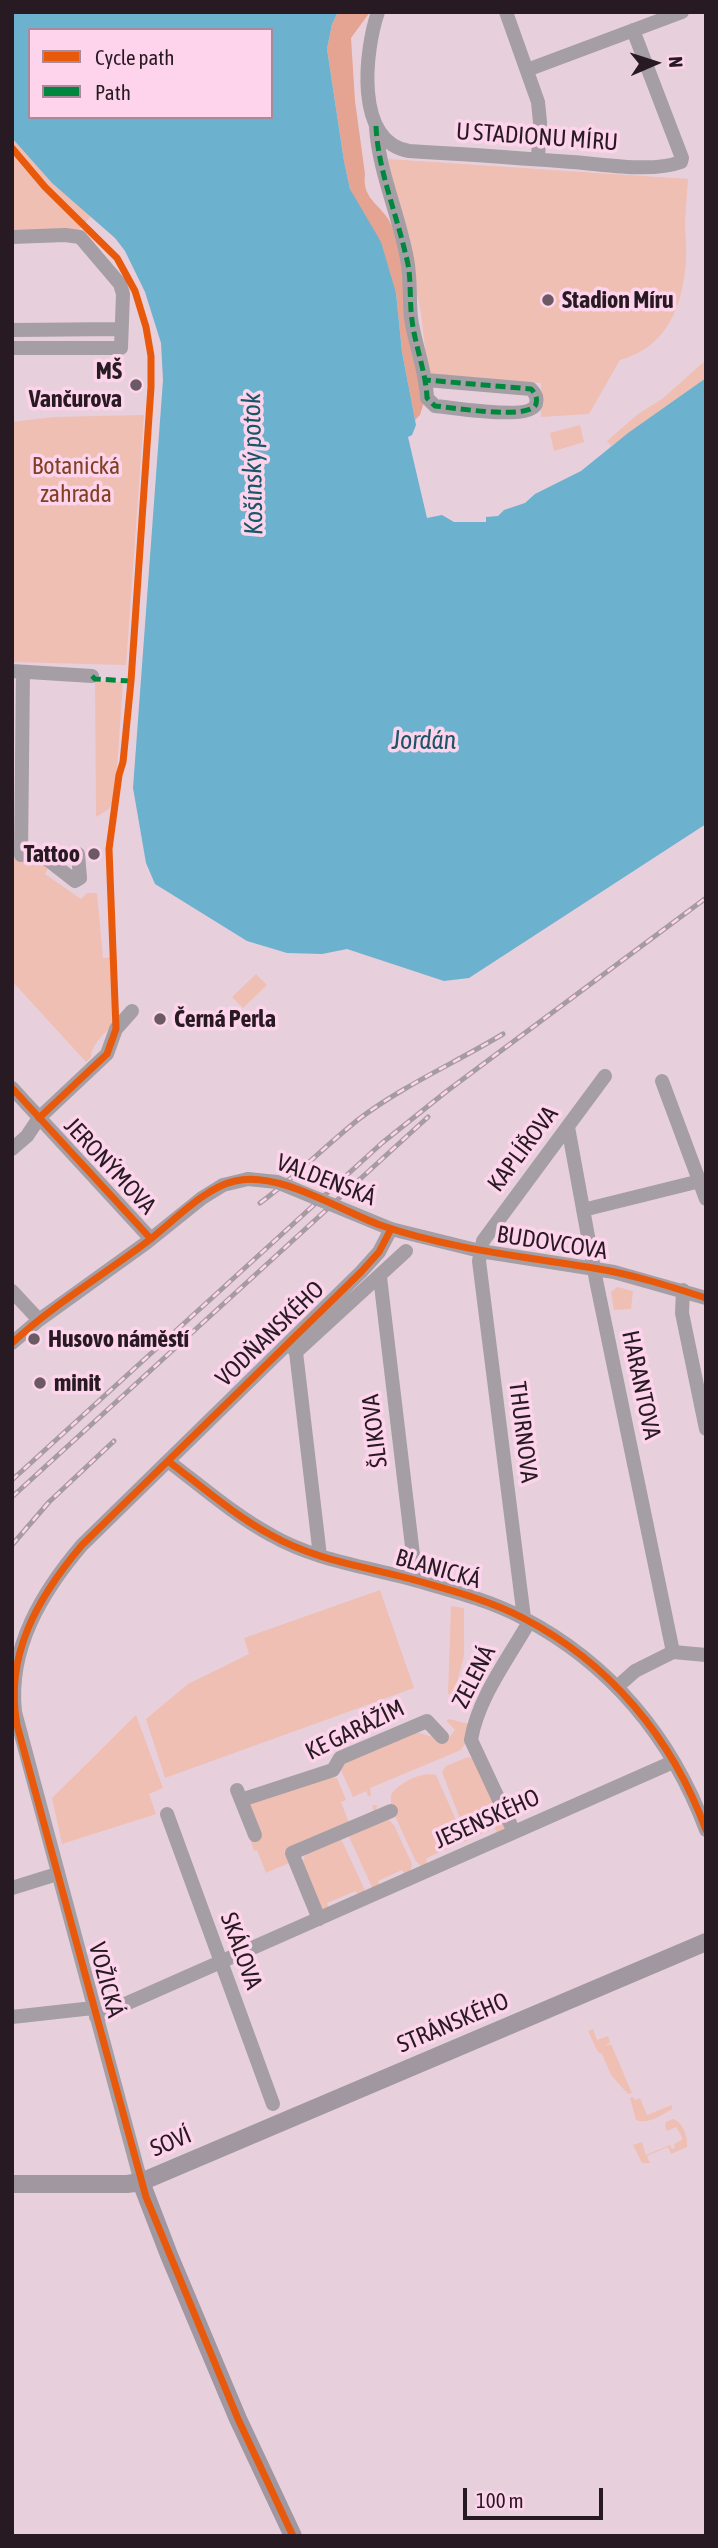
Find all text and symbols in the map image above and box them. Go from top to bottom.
legend [28,28,273,119]
north arrow [620,28,690,98]
text: Cycle path [95,45,174,69]
text: N [665,56,687,68]
text: Path [95,80,131,104]
street label: U STADIONU MÍRU [455,117,619,157]
place label: Stadion Míru [562,286,674,314]
marker: Stadion Míru [540,292,556,308]
place label: MŠ Vančurova [29,357,122,413]
marker: MŠ Vančurova [128,377,144,393]
water label: Košínský potok [236,392,270,536]
park label: Botanická zahrada [32,452,120,508]
water label: Jordán [392,725,456,757]
place label: Tattoo [24,840,80,868]
marker: Tattoo [86,846,102,862]
place label: Černá Perla [174,1005,276,1033]
marker: Černá Perla [152,1011,168,1027]
street label: KAPLÍŘOVA [482,1101,564,1197]
street label: JERONÝMOVA [58,1112,162,1220]
street label: VALDENSKÁ [272,1148,380,1212]
street label: BUDOVCOVA [495,1220,609,1266]
street label: VODŇANSKÉHO [210,1275,330,1393]
place label: Husovo náměstí [48,1325,189,1353]
street label: HARANTOVA [615,1328,667,1442]
marker: Husovo náměstí [26,1331,42,1347]
place label: minit [54,1369,101,1397]
marker: minit [32,1375,48,1391]
street label: THURNOVA [503,1380,543,1484]
street label: ŠLIKOVA [356,1393,394,1469]
street label: BLANICKÁ [392,1543,484,1595]
street label: ZELENÁ [446,1641,502,1713]
street label: KE GARÁŽÍM [301,1694,409,1766]
street label: JESENSKÉHO [430,1783,544,1855]
street label: SKÁLOVA [214,1909,268,1993]
street label: VOŽICKÁ [82,1939,130,2021]
street label: STRÁNSKÉHO [393,1987,513,2059]
street label: SOVÍ [146,2121,196,2163]
scale bar [466,2474,606,2518]
text: 100 m [476,2488,524,2512]

